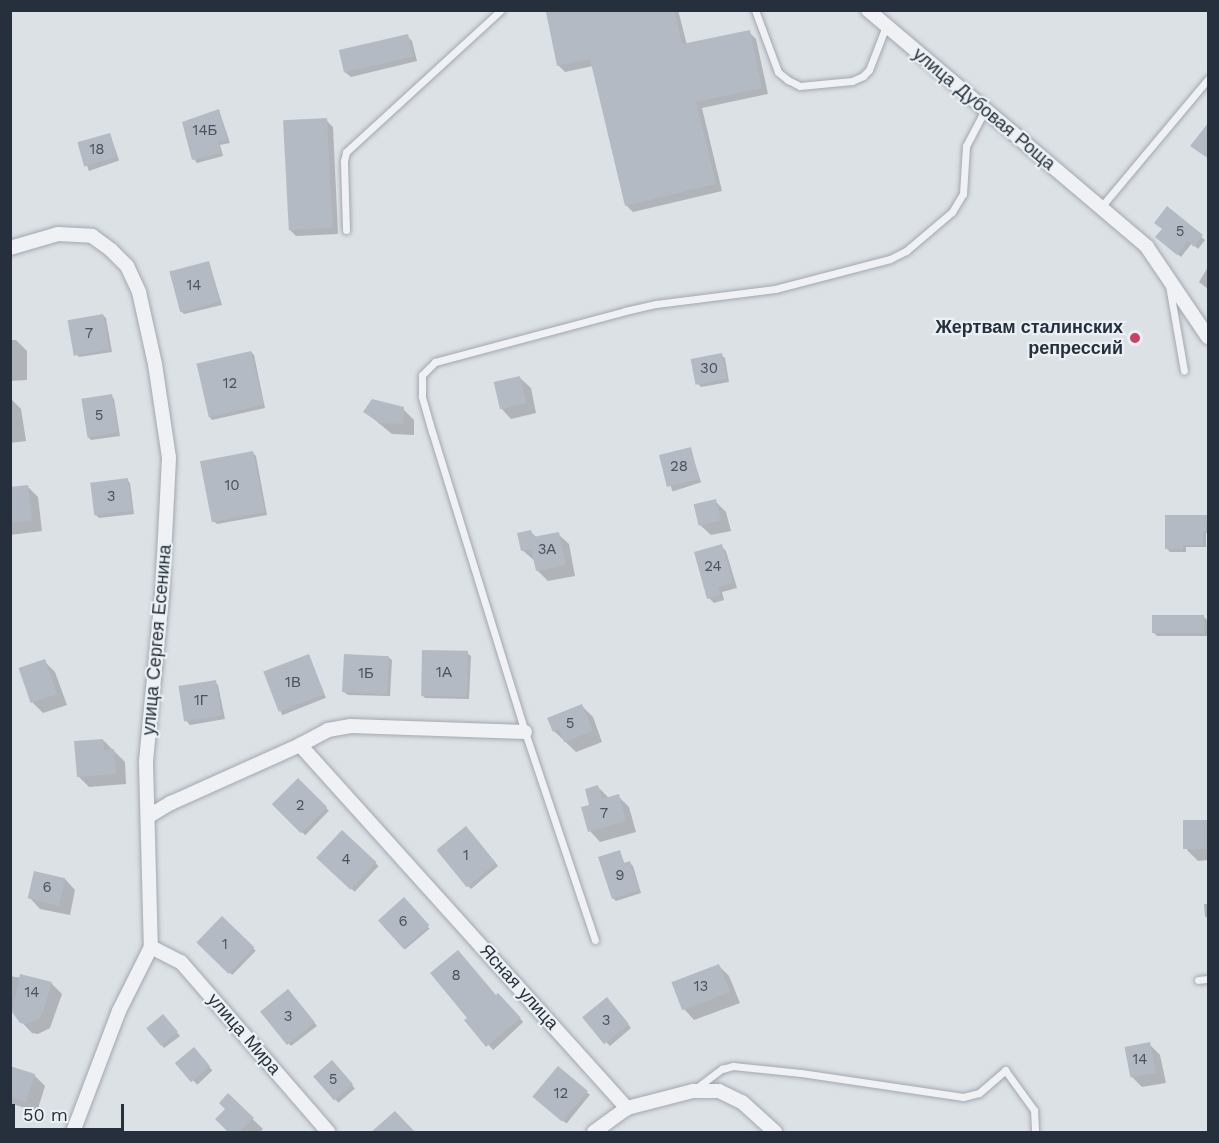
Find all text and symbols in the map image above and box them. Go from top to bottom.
street label: улица Дубовая Роща [908,43,1060,175]
house number: 14Б [193,122,217,140]
house number: 18 [89,141,105,159]
house number: 5 [1176,223,1184,241]
house number: 14 [186,277,202,295]
place label: Жертвам сталинских репрессий [936,317,1123,360]
house number: 7 [85,325,93,343]
marker: Жертвам сталинских репрессий [1128,331,1142,345]
house number: 30 [700,360,718,378]
house number: 12 [223,375,237,393]
house number: 5 [95,407,103,425]
house number: 28 [670,458,688,476]
house number: 10 [224,477,240,495]
house number: 3 [107,488,115,506]
house number: 3А [538,541,556,559]
street label: улица Сергея Есенина [138,544,176,736]
house number: 24 [704,558,722,576]
house number: 1А [436,664,452,682]
house number: 1Б [358,665,374,683]
house number: 1В [285,674,301,692]
house number: 1Г [194,692,208,710]
house number: 5 [566,715,574,733]
house number: 2 [296,797,304,815]
house number: 7 [600,805,608,823]
house number: 1 [463,847,469,865]
house number: 4 [341,851,351,869]
house number: 9 [615,867,625,885]
house number: 6 [42,879,52,897]
house number: 6 [398,913,408,931]
house number: 1 [222,936,228,954]
street label: Ясная улица [475,940,563,1034]
house number: 8 [451,967,461,985]
house number: 13 [694,978,708,996]
house number: 14 [24,984,40,1002]
street label: улица Мира [203,989,285,1079]
house number: 3 [284,1008,292,1026]
house number: 3 [602,1012,610,1030]
house number: 14 [1132,1051,1148,1069]
house number: 5 [329,1071,337,1089]
house number: 12 [554,1085,568,1103]
scale bar [15,1092,128,1130]
text: 50 m [23,1104,68,1125]

